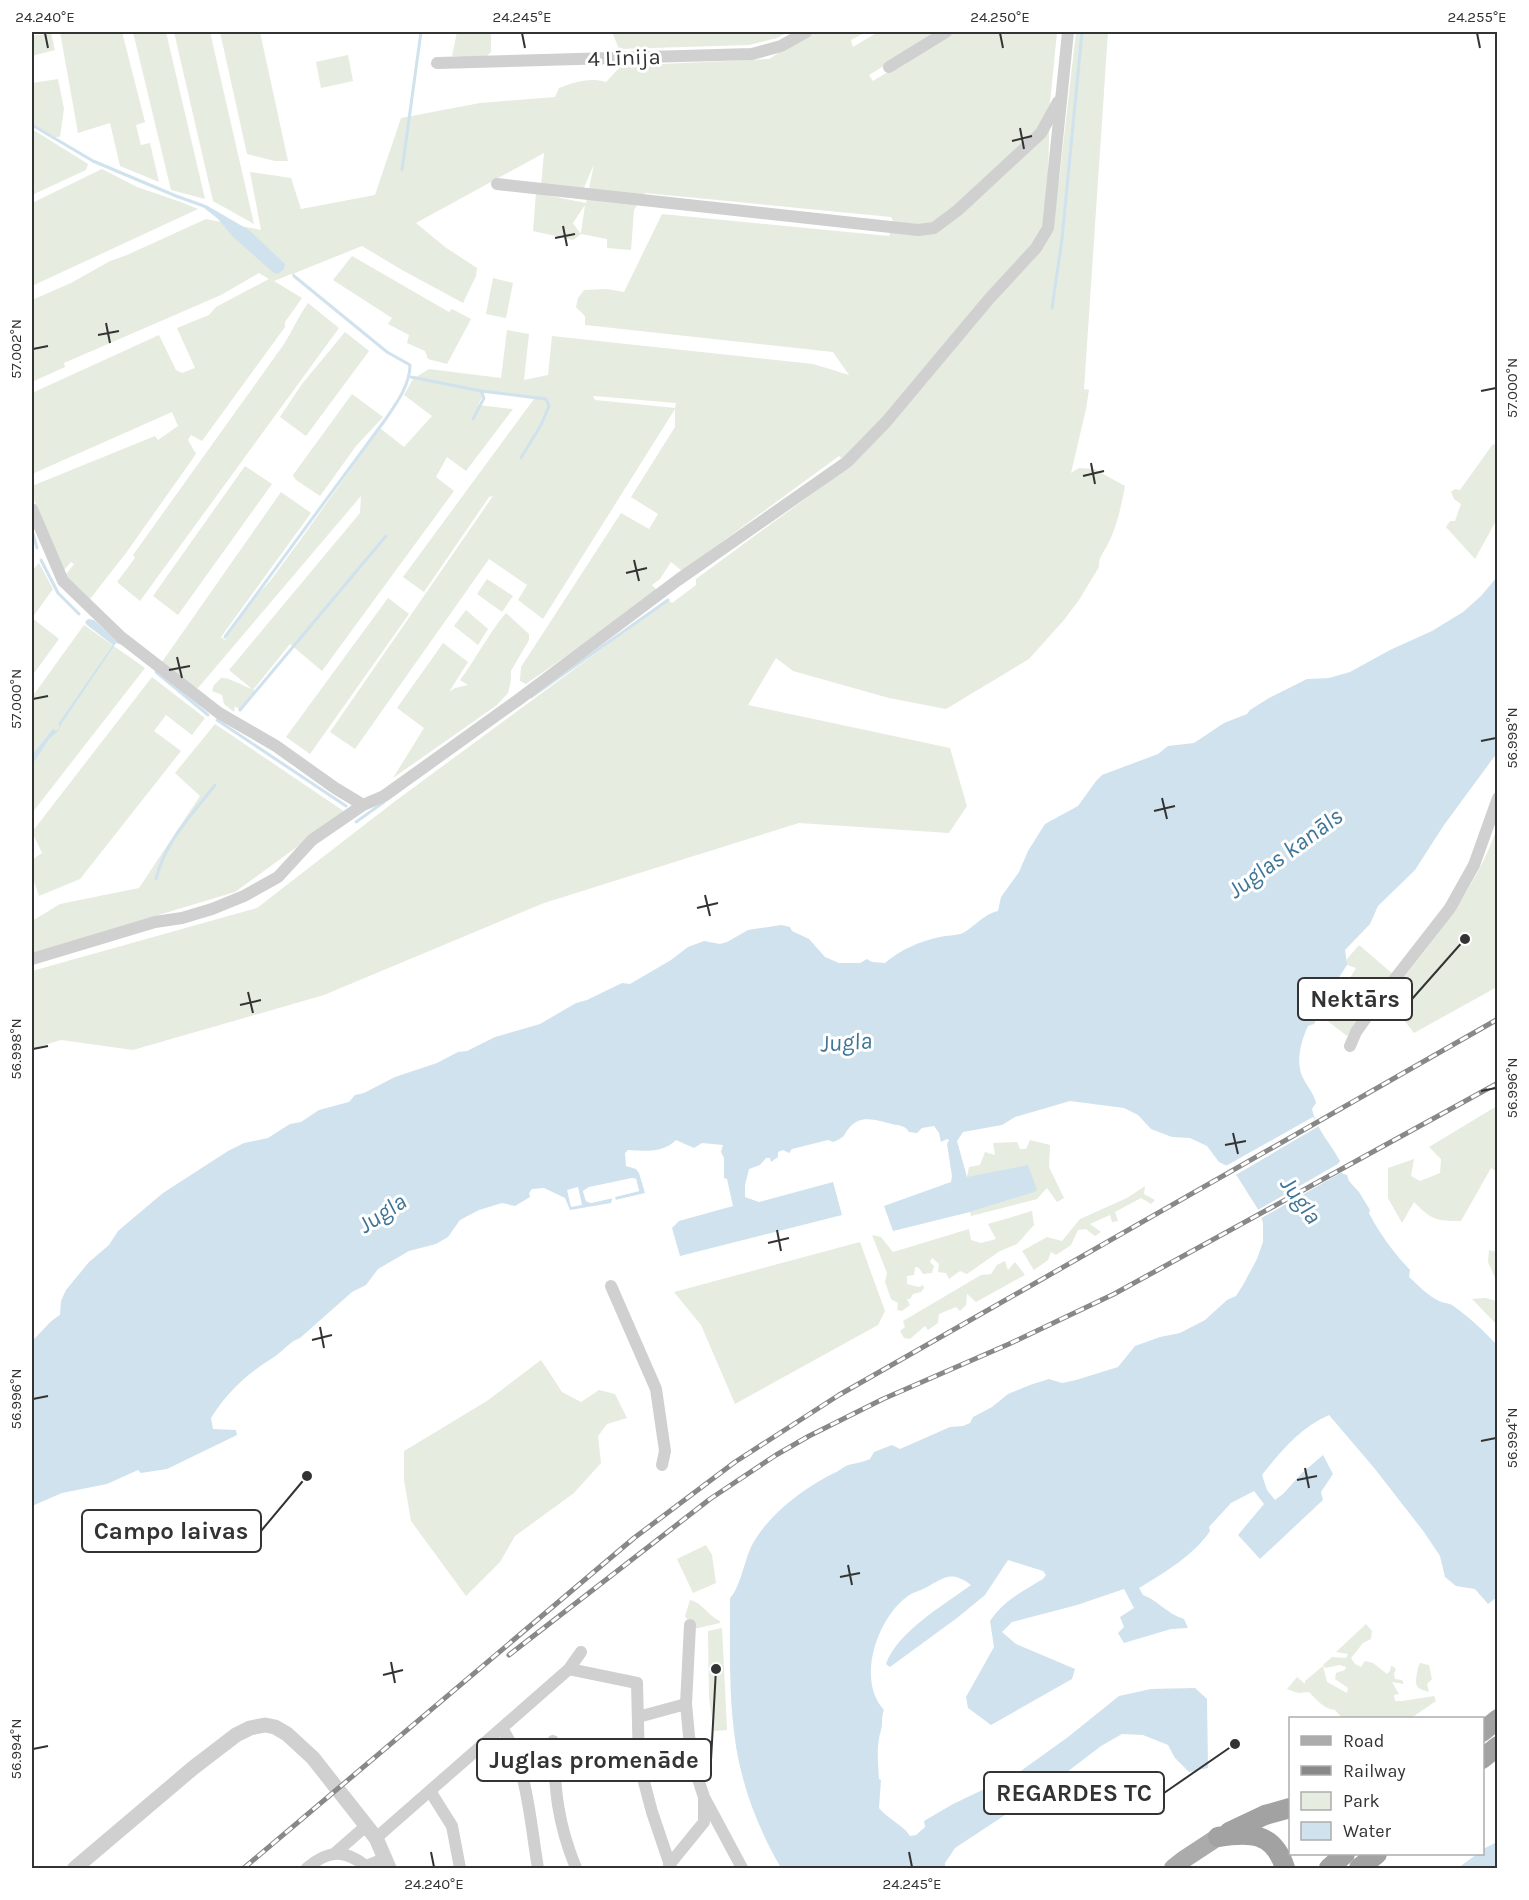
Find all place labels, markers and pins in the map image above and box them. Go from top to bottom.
callout: Nektārs [1298,978,1412,1020]
callout: Campo laivas [82,1510,261,1552]
callout: Juglas promenāde [477,1739,711,1781]
callout: REGARDES TC [984,1772,1164,1814]

